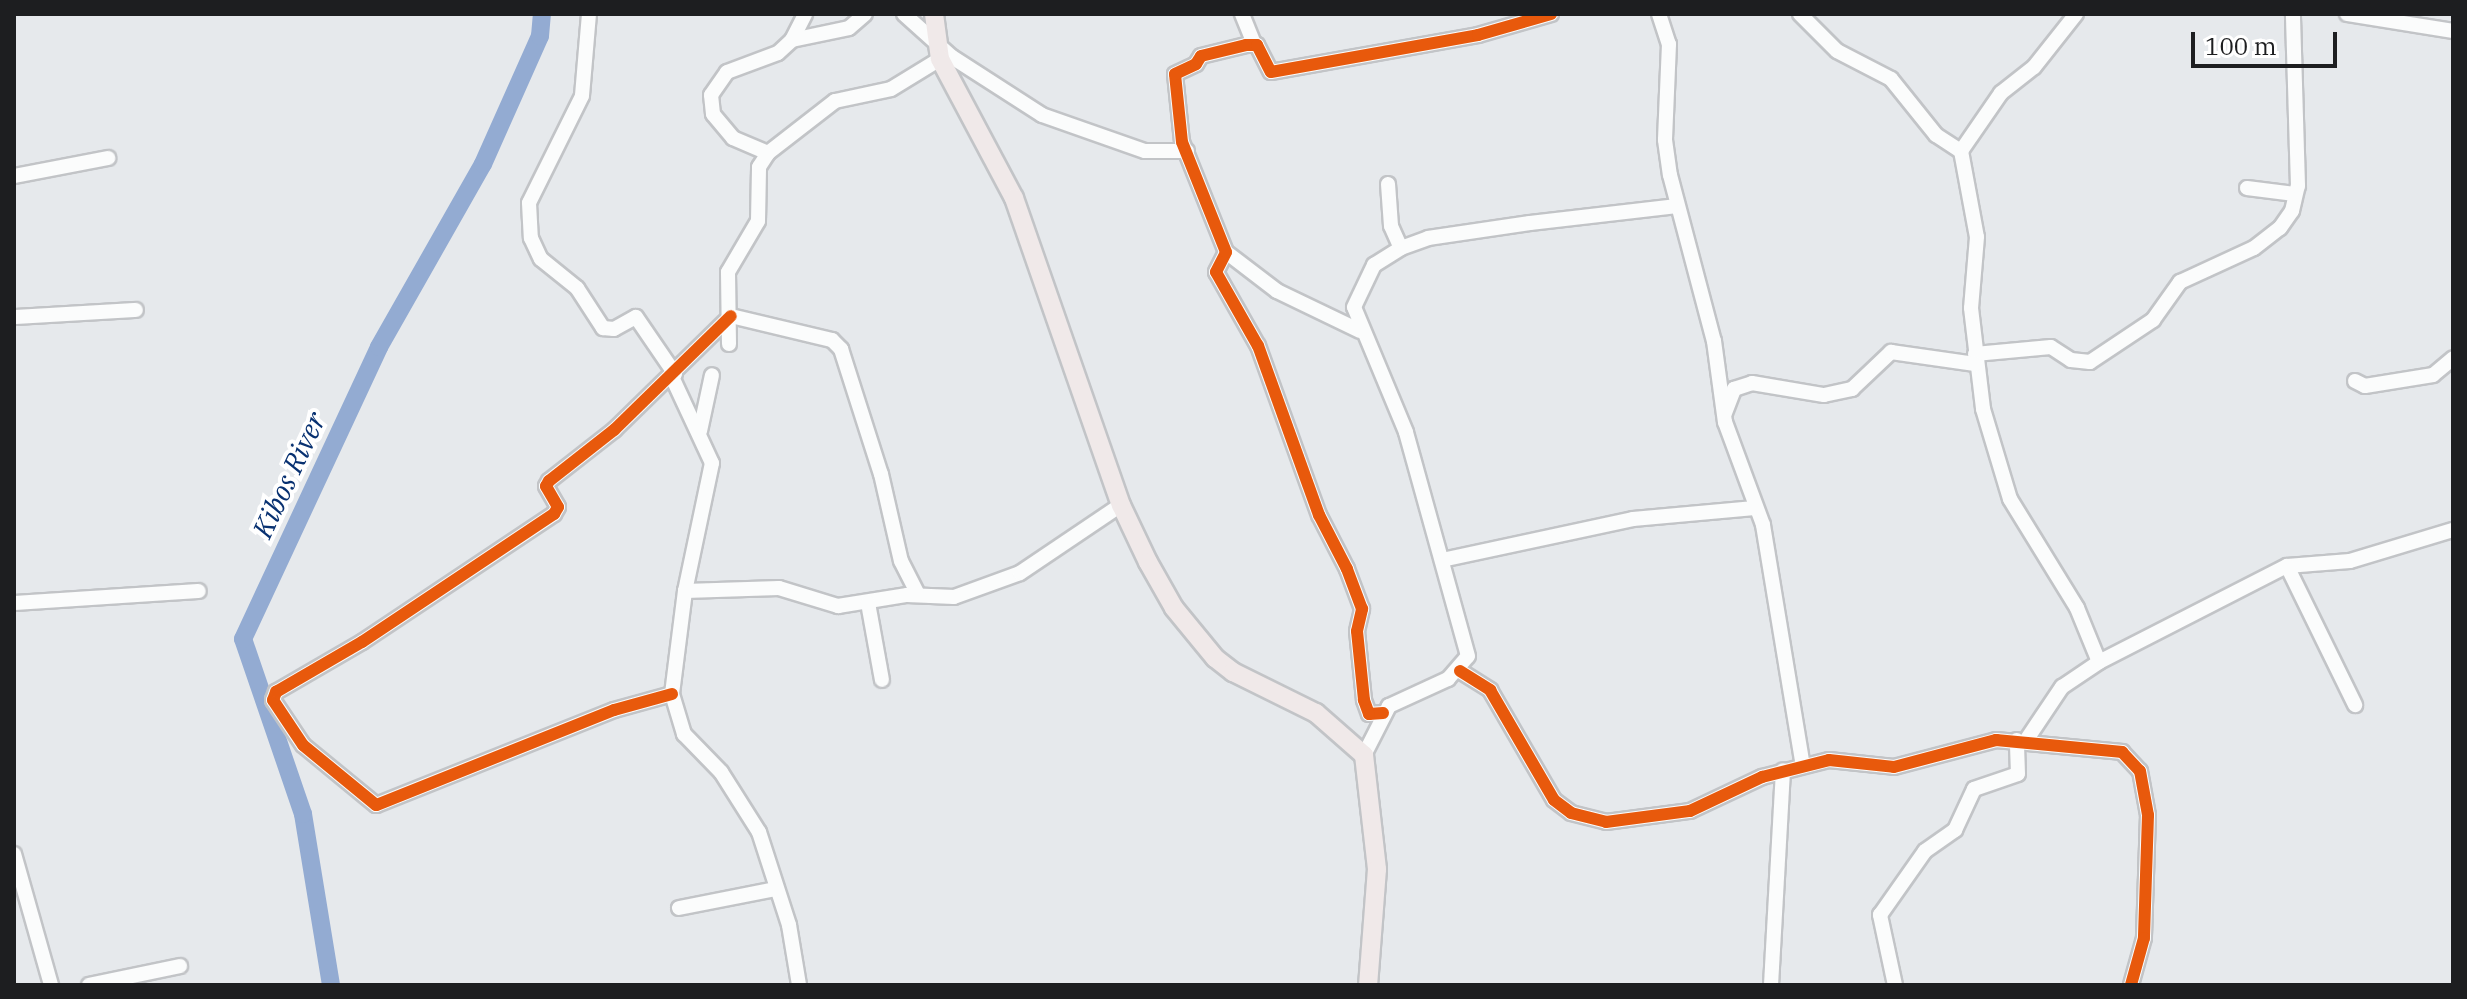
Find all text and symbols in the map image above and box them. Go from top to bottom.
scale bar [2195,16,2341,66]
text: 100 m [2205,30,2277,62]
water label: Kibos River [245,407,333,543]

